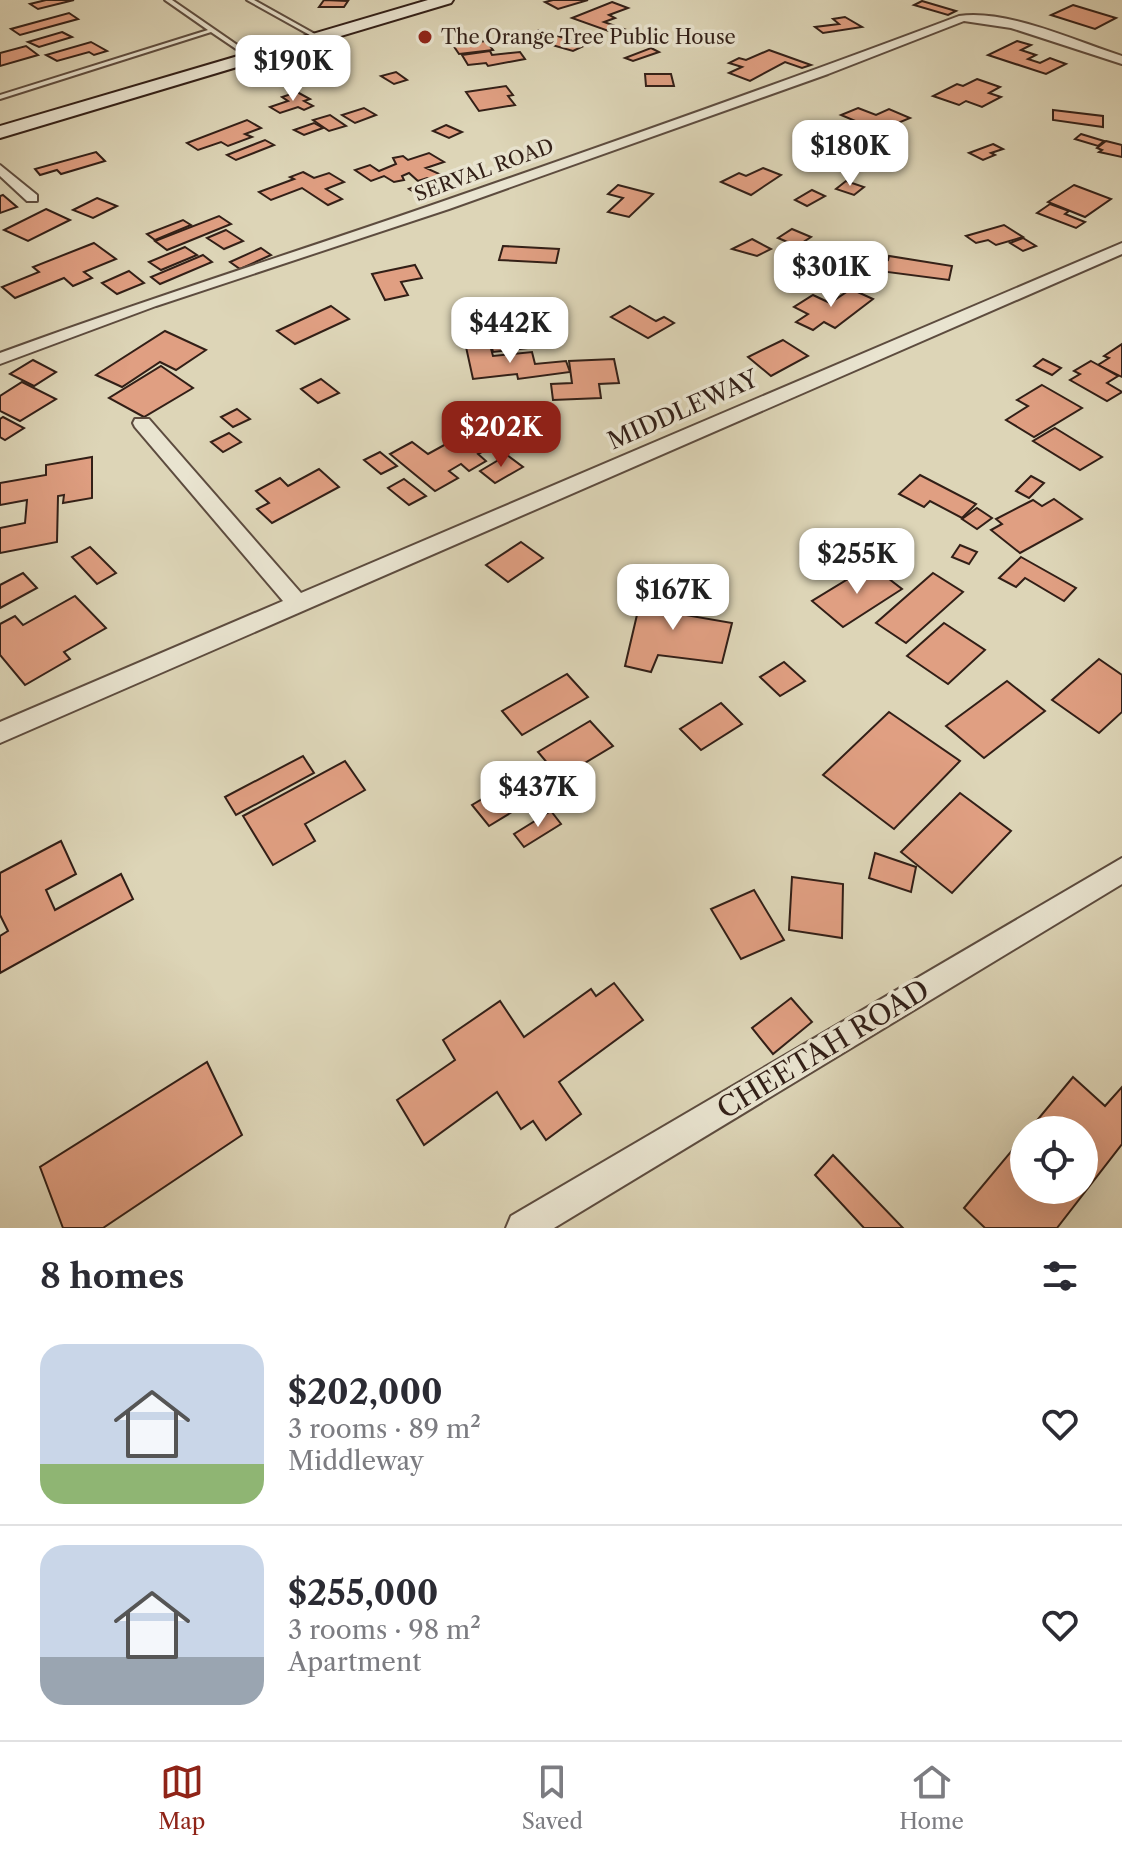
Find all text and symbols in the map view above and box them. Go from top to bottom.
place label: The Orange Tree Public House [441,25,736,49]
marker: The Orange Tree Public House [416,28,434,46]
pin: $190K [237,35,349,103]
text: $190K [253,45,333,77]
pin: $180K [794,120,906,188]
text: $180K [810,130,890,162]
street label: SERVAL ROAD [411,134,557,206]
pin: $301K [775,241,887,309]
text: $301K [792,251,870,283]
pin: $442K [454,297,566,365]
text: $442K [469,307,551,339]
street label: MIDDLEWAY [603,363,763,456]
pin: $202K [445,401,557,469]
text: $202K [460,411,542,443]
pin: $255K [801,528,913,596]
text: $255K [817,538,897,570]
pin: $167K [617,564,729,632]
text: $167K [635,574,711,606]
pin: $437K [482,761,594,829]
text: $437K [499,771,577,803]
street label: CHEETAH ROAD [711,972,935,1126]
map controls [1010,1116,1098,1204]
button: locate [1010,1116,1098,1204]
icon: filters [1038,1254,1082,1298]
text: 8 homes [40,1255,184,1297]
text: $202,000 [288,1371,443,1413]
icon: home [104,1376,200,1472]
icon: heart [1038,1402,1082,1446]
text: 3 rooms · 89 m² [288,1413,481,1445]
text: Middleway [288,1445,424,1477]
text: $255,000 [288,1572,439,1614]
icon: home [104,1577,200,1673]
icon: heart [1038,1603,1082,1647]
text: 3 rooms · 98 m² [288,1614,481,1646]
text: Apartment [288,1646,421,1678]
tab: Map [158,1760,205,1835]
tab: Saved [522,1760,583,1835]
tab: Home [899,1760,964,1835]

